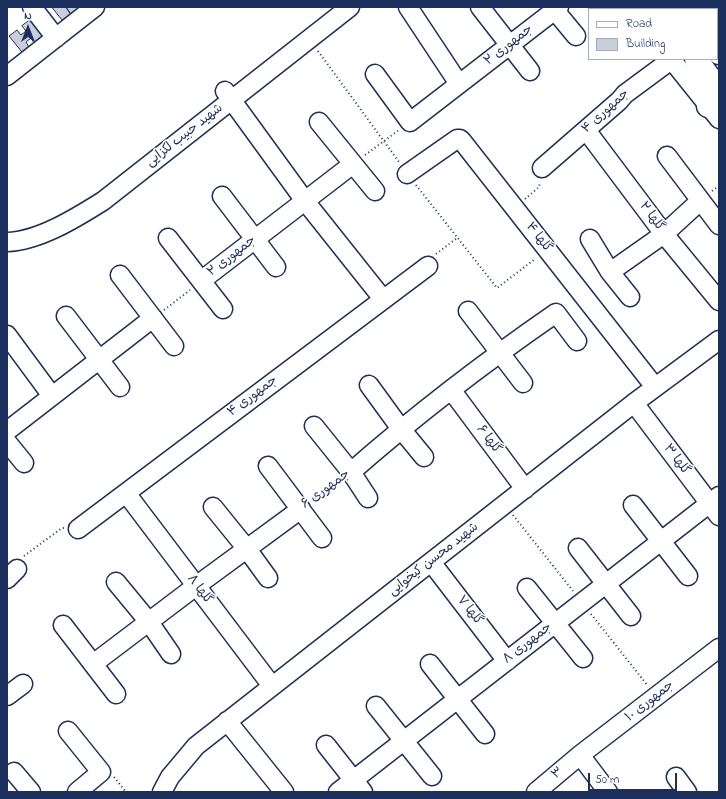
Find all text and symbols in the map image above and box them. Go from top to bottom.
north arrow [8,8,48,48]
text: N [24,8,32,24]
legend [588,8,718,60]
text: Road [626,15,652,33]
street label: جمهوری ۲ [482,22,536,70]
text: Building [626,35,665,53]
street label: جمهوری ۴ [579,87,633,137]
street label: شهید حبیب لکزایی [143,101,227,171]
street label: گلها ۲ [635,199,667,235]
street label: گلها ۴ [521,220,555,256]
street label: جمهوری ۲ [205,233,259,281]
street label: جمهوری ۴ [225,373,281,421]
street label: گلها ۶ [472,423,504,457]
street label: گلها ۳ [659,441,693,479]
street label: جمهوری ۶ [299,467,353,513]
street label: شهید محسن کیخوایی [386,520,482,600]
street label: گلها ۸ [183,572,215,608]
street label: گلها ۷ [453,593,485,629]
street label: جمهوری ۸ [500,620,556,668]
street label: جمهوری ۱۰ [623,678,677,726]
street label: ۳ [549,765,567,783]
scale bar [590,765,679,791]
text: 50 m [595,771,619,789]

